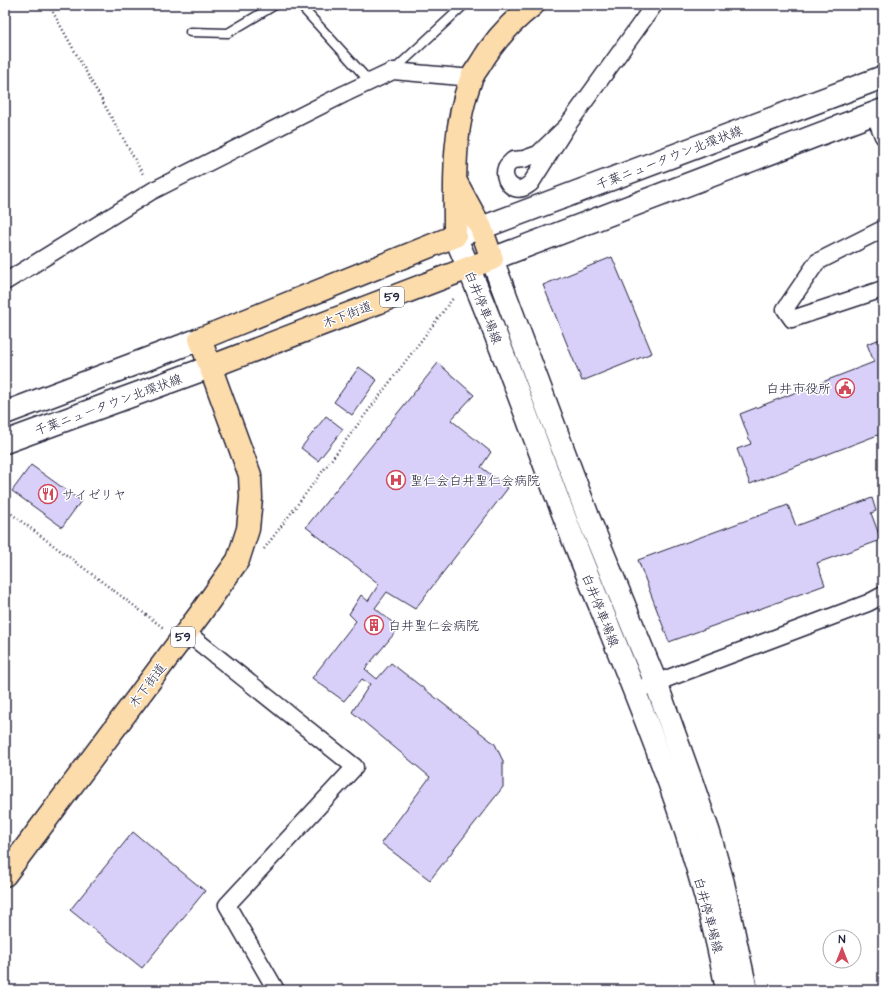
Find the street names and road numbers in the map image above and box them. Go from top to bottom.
street label: 千葉ニュータウン北環状線 [593,121,746,194]
street label: 白井停車場線 [460,268,506,348]
road number: 59 [380,287,404,307]
street label: 木下街道 [320,297,375,333]
street label: 千葉ニュータウン北環状線 [32,370,186,440]
street label: 白井停車場線 [577,571,623,651]
road number: 59 [171,627,195,647]
street label: 木下街道 [125,659,171,712]
street label: 白井停車場線 [689,875,727,956]

